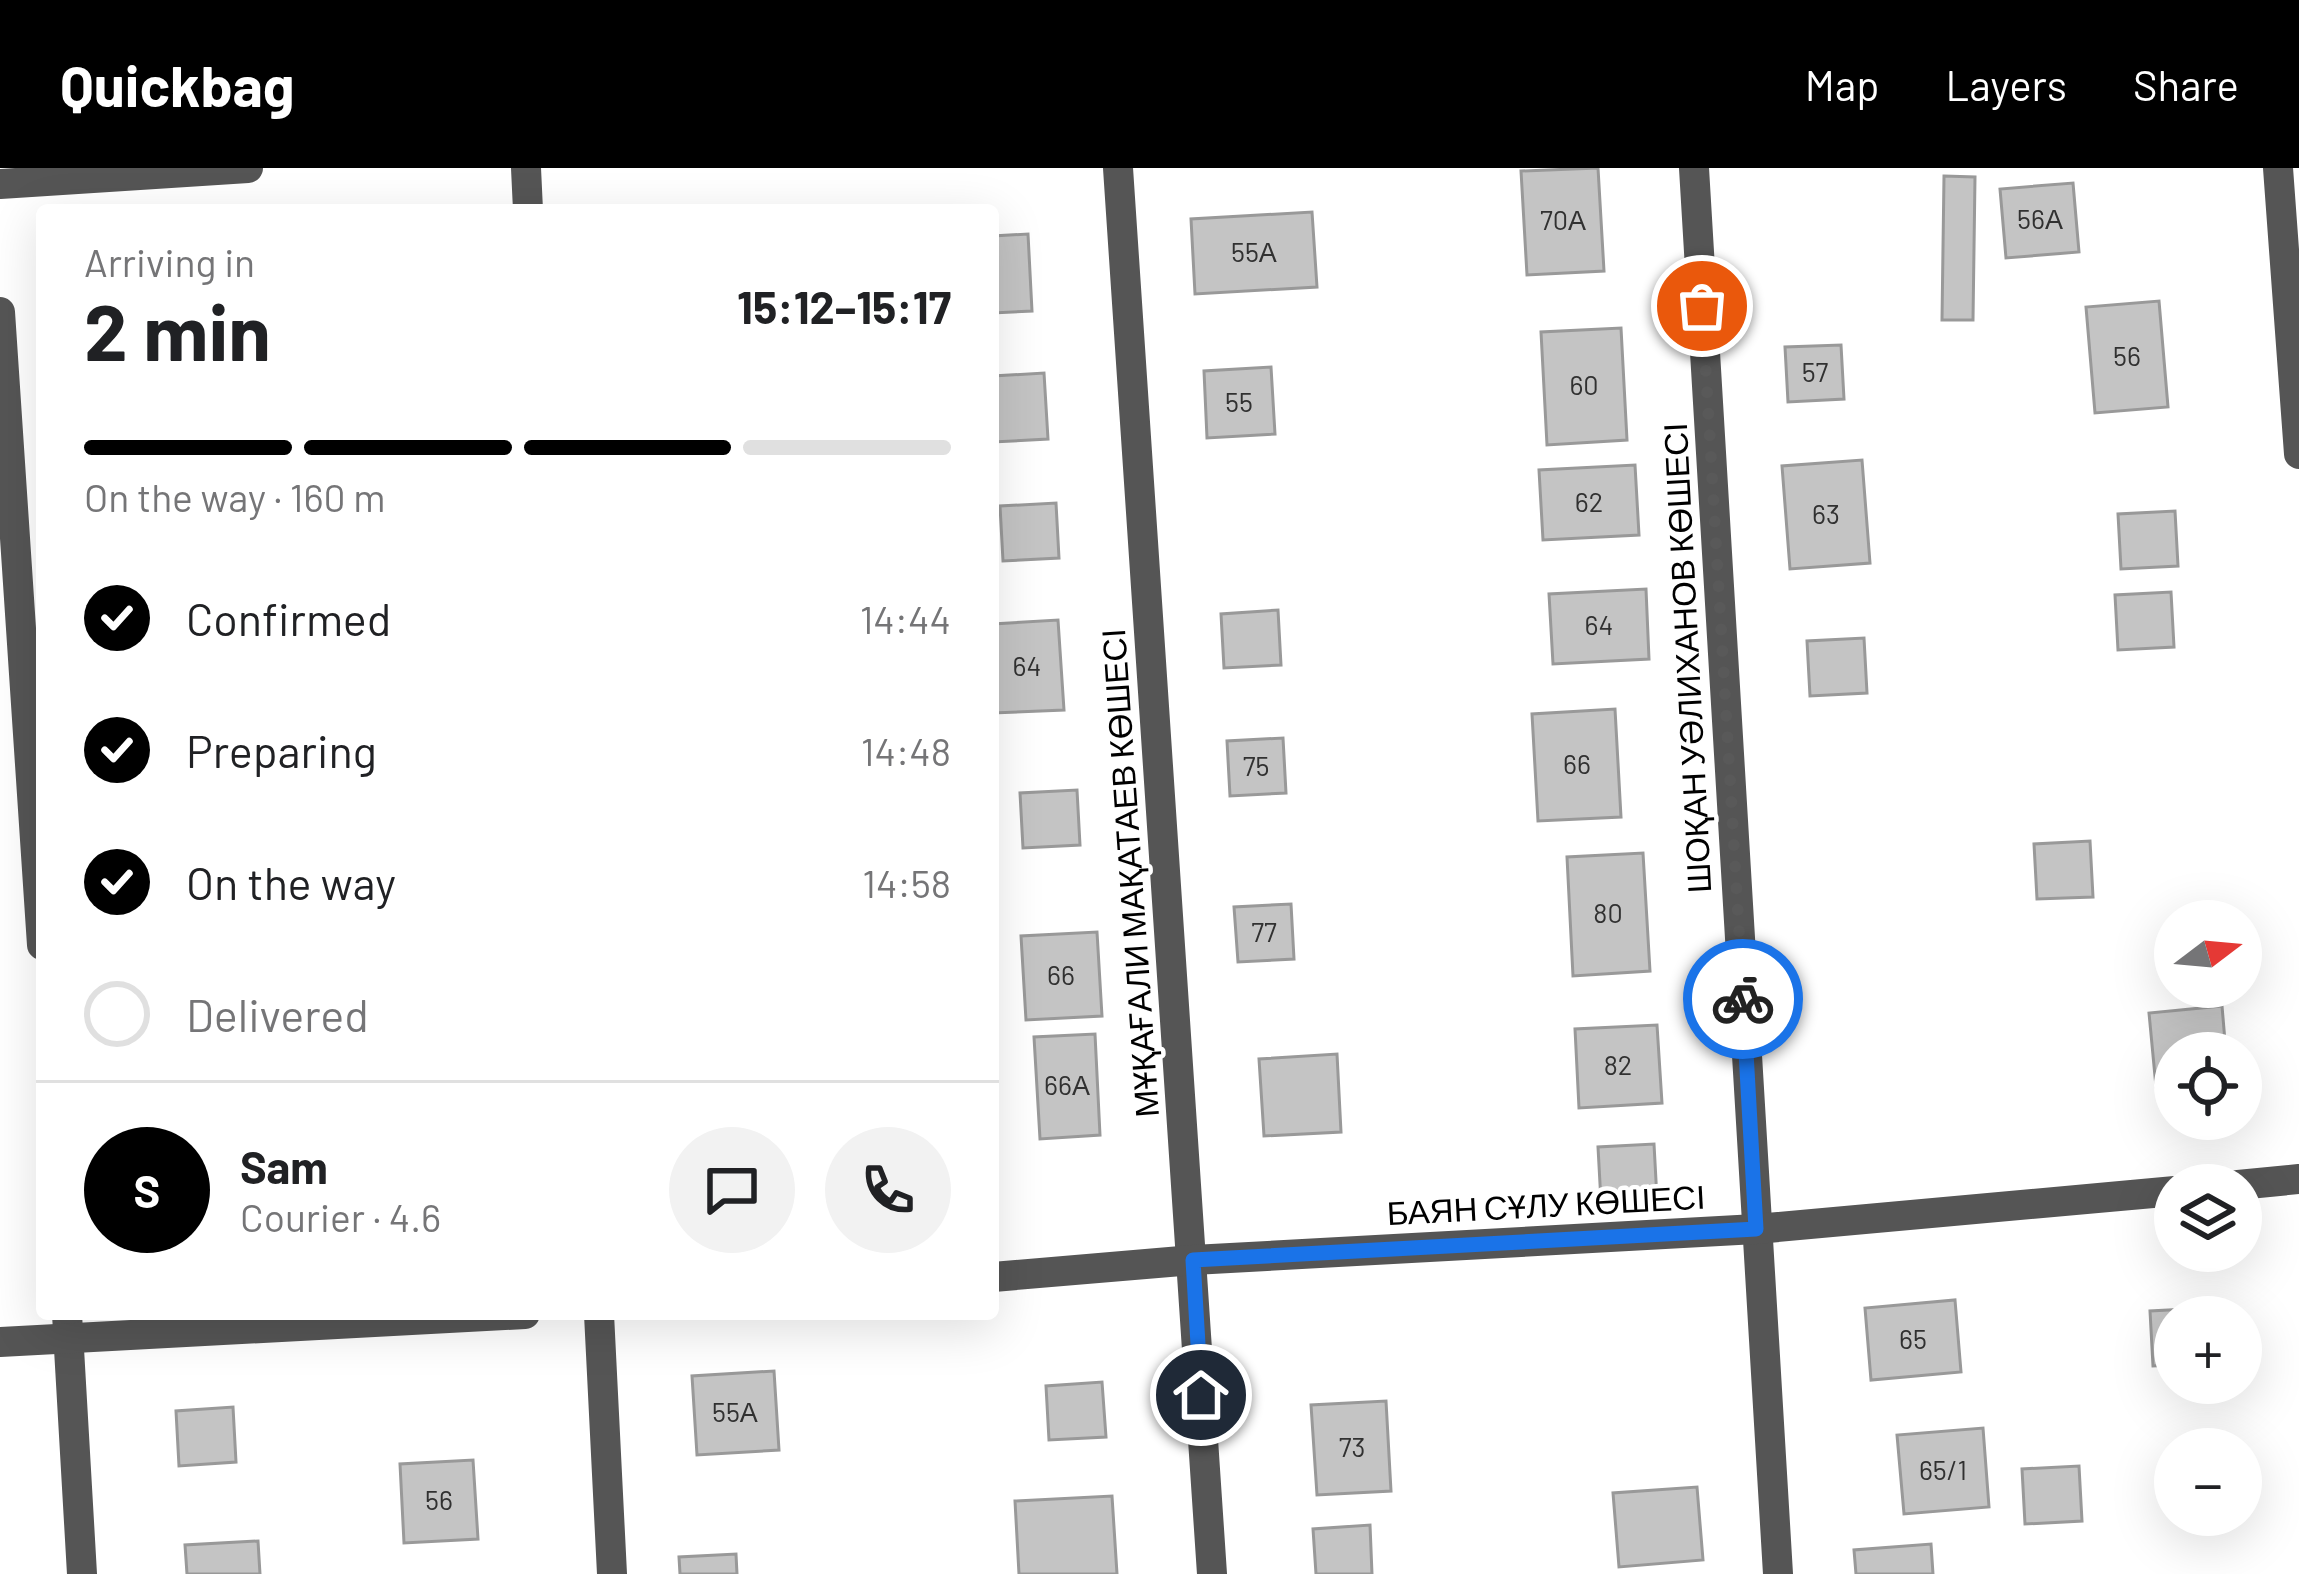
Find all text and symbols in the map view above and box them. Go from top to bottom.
text: Quickbag [60,50,294,118]
text: Map [1805,59,1879,109]
text: Layers [1945,59,2067,109]
text: Share [2133,59,2239,109]
house number: 56А [2017,202,2063,234]
house number: 70А [1540,203,1586,235]
house number: 55А [1231,235,1277,267]
text: Arriving in [84,238,255,285]
pin [1651,255,1753,357]
icon: bag [1669,273,1735,339]
text: 15:12–15:17 [737,279,951,333]
text: 2 min [84,283,271,377]
house number: 56 [2113,339,2141,371]
house number: 57 [1802,355,1829,387]
house number: 60 [1569,368,1599,400]
house number: 55 [1225,385,1253,417]
street label: ШОҚАН УӘЛИХАНОВ КӨШЕСІ [1654,422,1718,894]
text: On the way · 160 m [84,473,386,520]
house number: 62 [1575,485,1603,517]
house number: 63 [1812,497,1840,529]
icon: check [84,585,150,651]
text: Confirmed [186,591,391,645]
text: 14:44 [860,595,951,642]
house number: 64 [1585,608,1613,640]
street label: МҰҚАҒАЛИ МАҚАТАЕВ КӨШЕСІ [1092,627,1166,1119]
house number: 64 [1013,649,1041,681]
icon: check [84,717,150,783]
text: Preparing [186,723,377,777]
text: 14:48 [861,727,951,774]
house number: 66 [1563,747,1591,779]
house number: 75 [1243,749,1269,781]
icon: check [84,849,150,915]
text: On the way [186,855,396,909]
text: 14:58 [862,859,951,906]
house number: 80 [1593,896,1623,928]
north arrow [2154,900,2262,1008]
map controls [2154,900,2262,1536]
house number: 77 [1251,915,1277,947]
courier [1683,939,1803,1059]
house number: 66 [1047,958,1075,990]
icon: bike [1710,966,1776,1032]
text: Delivered [186,987,369,1041]
button: locate [2154,1032,2262,1140]
house number: 82 [1604,1048,1632,1080]
house number: 66А [1044,1068,1090,1100]
button: chat [669,1127,795,1253]
button: phone [825,1127,951,1253]
text: Sam [240,1139,328,1193]
text: S [134,1163,160,1217]
button: layers [2154,1164,2262,1272]
street label: БАЯН СҰЛУ КӨШЕСІ [1386,1176,1706,1232]
text: Courier · 4.6 [240,1193,441,1240]
button: + [2154,1296,2262,1404]
house number: 65 [1899,1322,1927,1354]
pin [1150,1344,1252,1446]
icon: home [1168,1362,1234,1428]
house number: 55А [712,1395,758,1427]
button: − [2154,1428,2262,1536]
house number: 73 [1339,1430,1365,1462]
house number: 65/1 [1919,1453,1967,1485]
house number: 56 [425,1483,453,1515]

